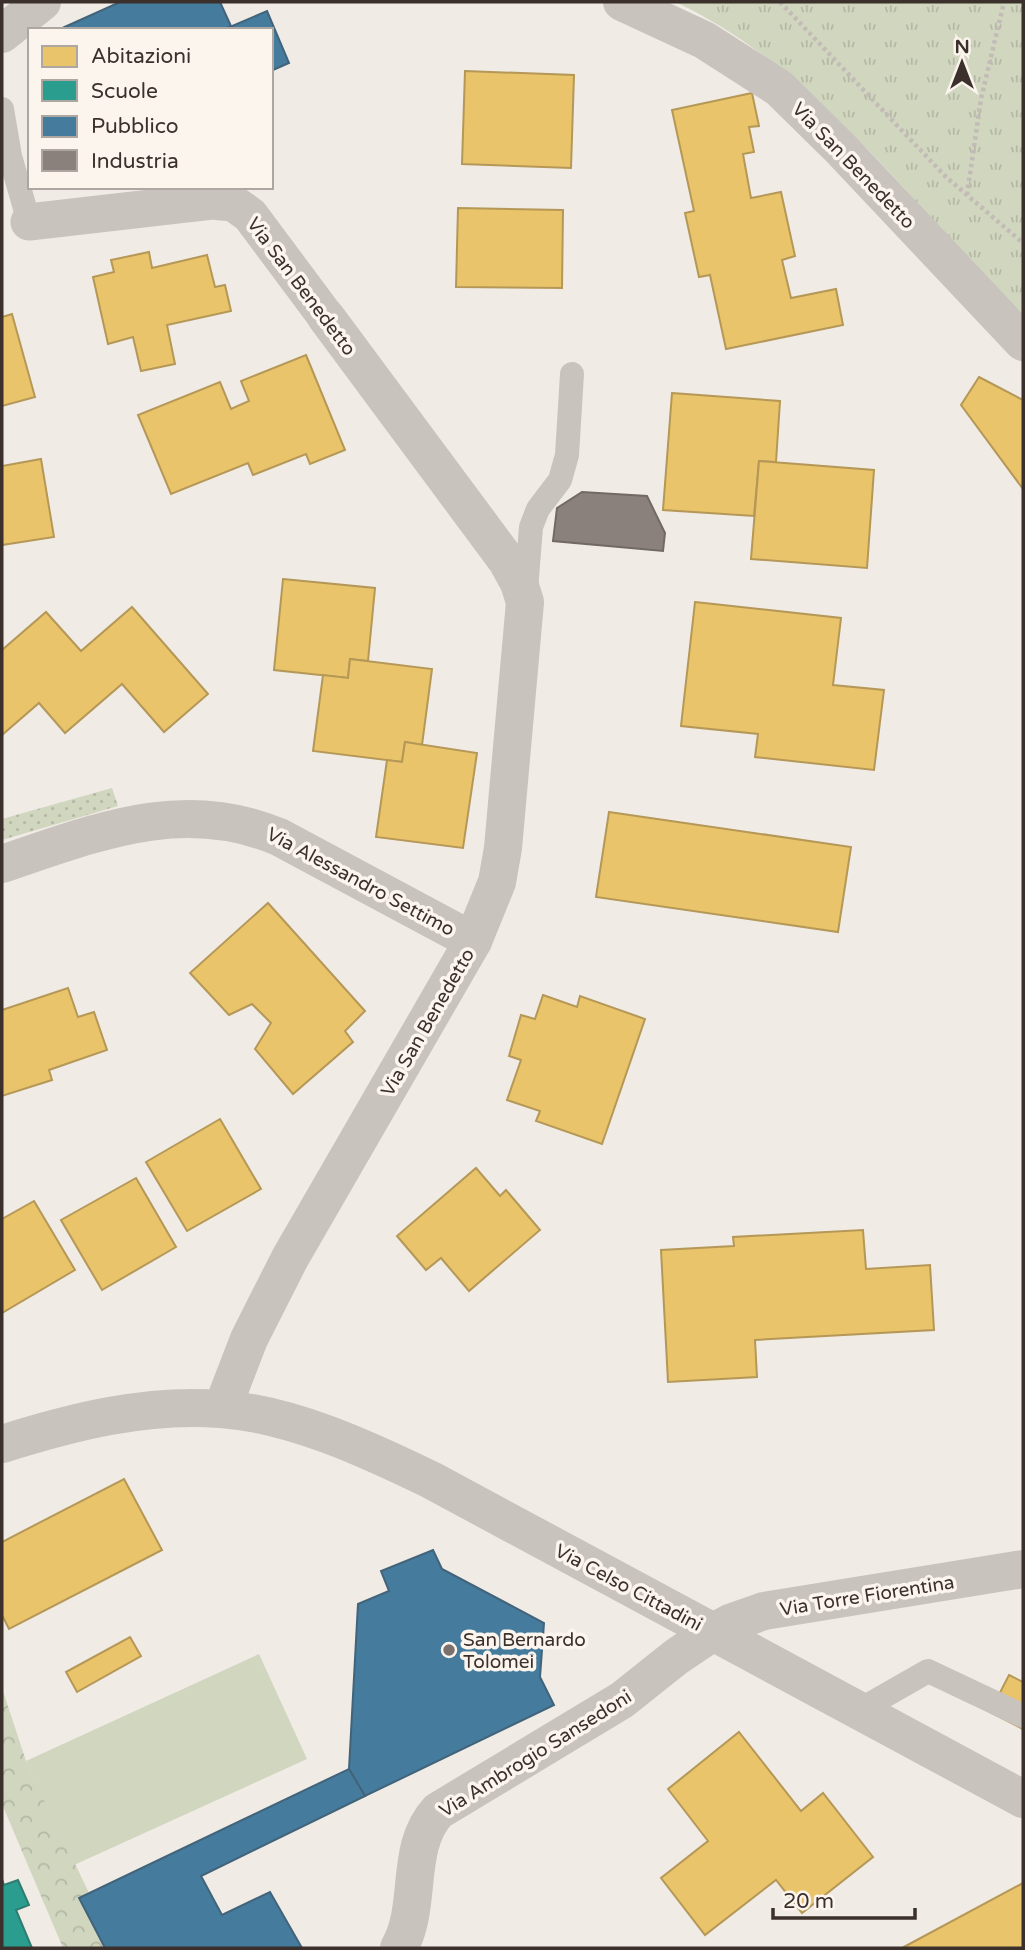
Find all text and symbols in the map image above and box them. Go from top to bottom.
legend [28,28,273,189]
north arrow [927,28,997,98]
text: N [954,36,970,58]
text: Abitazioni [91,44,191,69]
text: Scuole [91,79,158,104]
street label: Via San Benedetto [787,98,919,233]
text: Pubblico [91,114,179,139]
text: Industria [91,149,179,174]
street label: Via San Benedetto [242,213,360,360]
street label: Via Alessandro Settimo [263,823,458,941]
street label: Via San Benedetto [377,945,479,1100]
street label: Via Celso Cittadini [551,1540,706,1636]
street label: Via Torre Fiorentina [778,1571,956,1621]
place label: San Bernardo Tolomei [463,1629,586,1673]
marker: San Bernardo Tolomei [441,1642,457,1658]
street label: Via Ambrogio Sansedoni [435,1686,636,1822]
scale bar [773,1876,915,1920]
text: 20 m [783,1889,834,1914]

